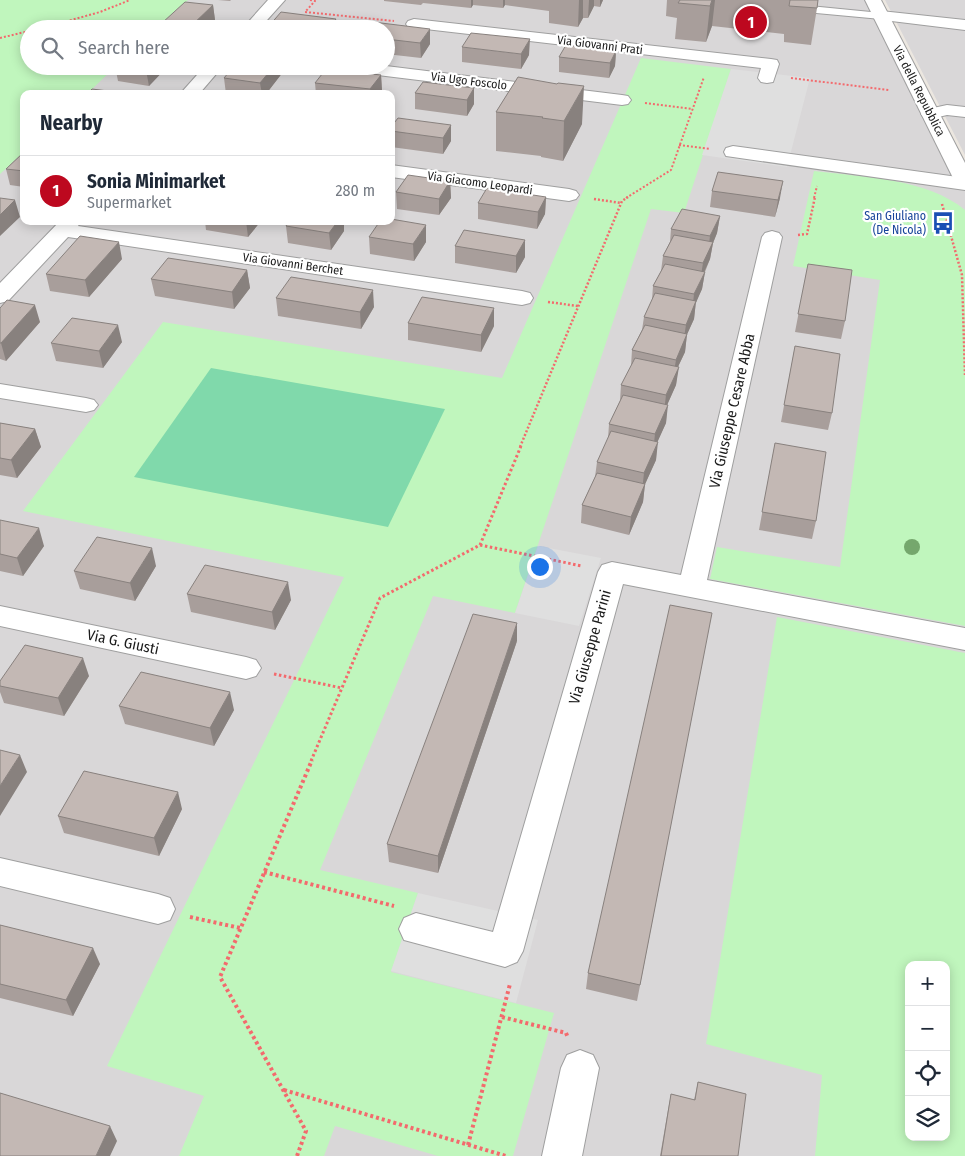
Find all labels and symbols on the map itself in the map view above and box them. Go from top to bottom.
pin: 1 [735,3,767,41]
street label: Via Giovanni Prati [556,33,644,57]
street label: Via della Repubblica [890,43,948,139]
street label: Via Ugo Foscolo [430,69,508,93]
street label: Via Giacomo Leopardi [427,169,533,197]
place label: San Giuliano (De Nicola) [864,209,926,237]
bus stop icon: San Giuliano (De Nicola) [930,210,956,236]
street label: Via Giovanni Berchet [242,250,344,278]
street label: Via Giuseppe Cesare Abba [705,332,759,490]
your location [527,554,553,580]
street label: Via Giuseppe Parini [565,588,615,706]
street label: Via G. Giusti [85,626,161,658]

